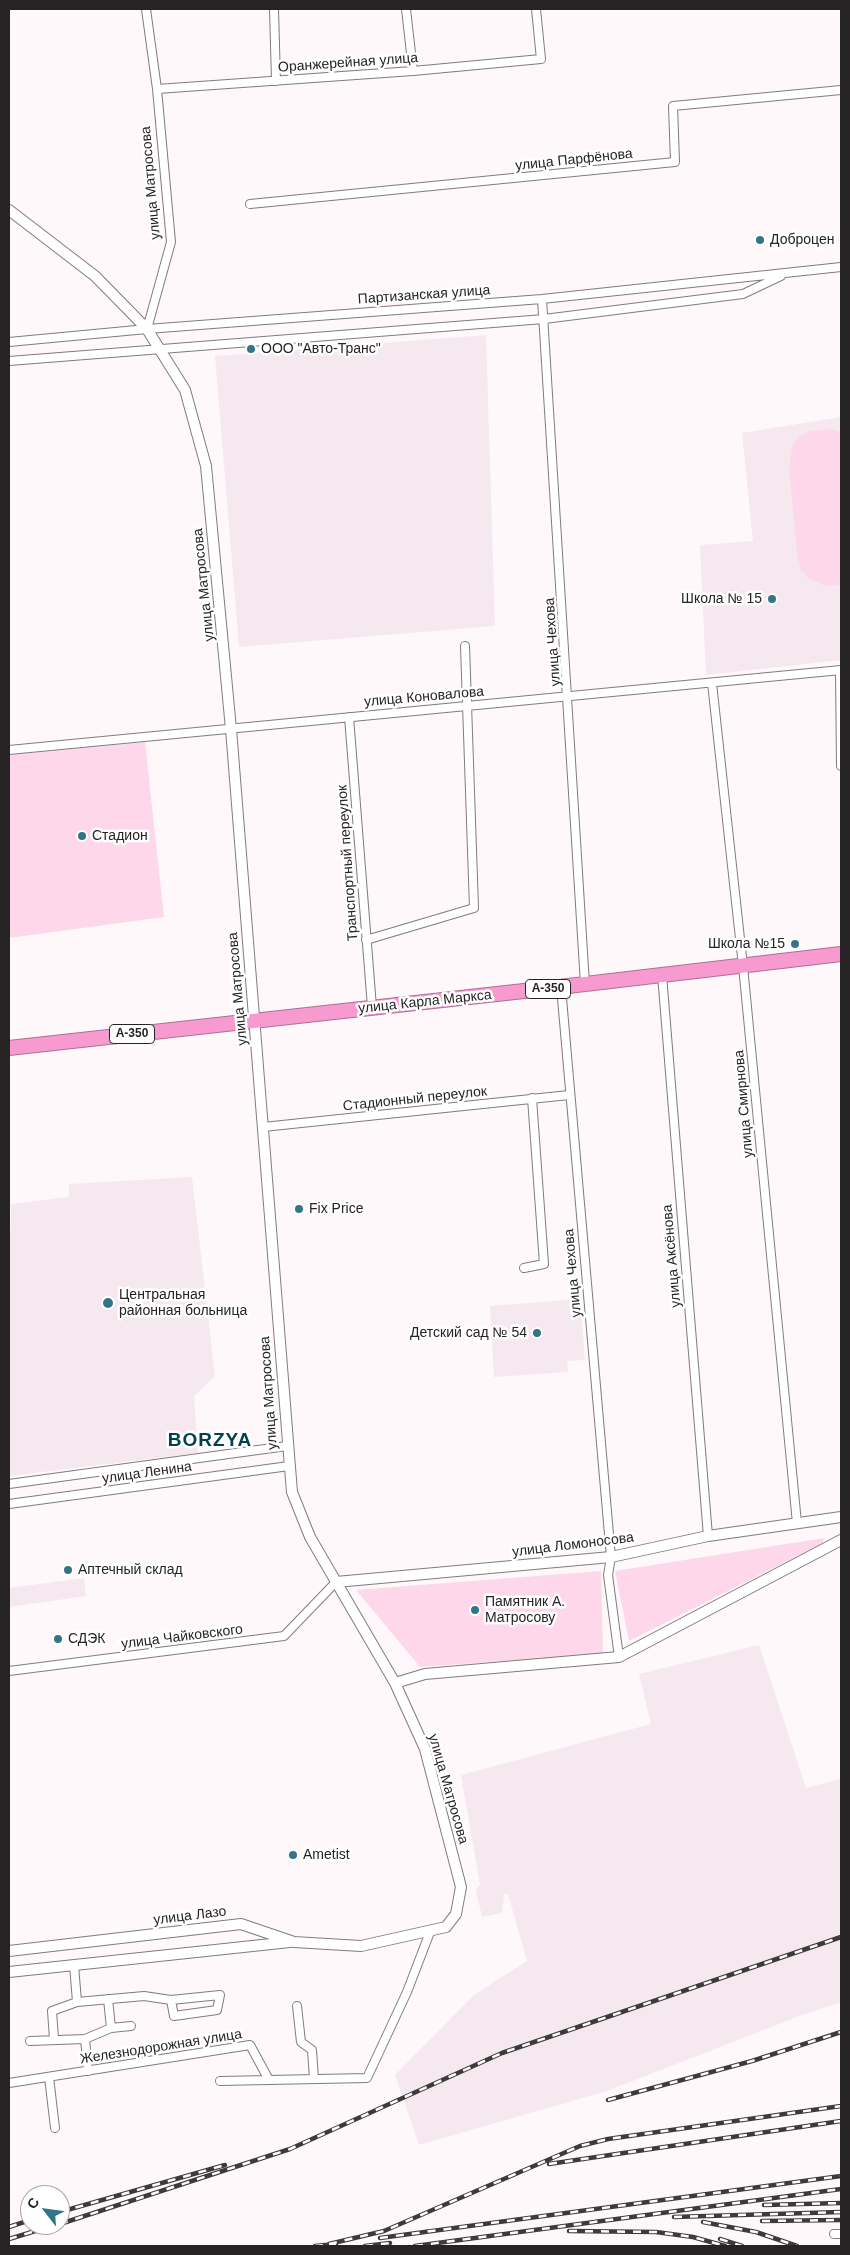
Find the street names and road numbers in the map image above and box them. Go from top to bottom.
street label: Оранжерейная улица [277,50,419,76]
street label: улица Матросова [138,126,164,240]
street label: улица Парфёнова [514,145,634,175]
street label: Партизанская улица [357,282,491,308]
street label: улица Матросова [190,528,218,642]
street label: улица Чехова [542,597,564,687]
street label: улица Коновалова [363,683,485,711]
street label: Транспортный переулок [334,784,362,942]
street label: улица Матросова [225,932,251,1046]
road number: А-350 [526,980,570,999]
street label: улица Карла Маркса [358,987,492,1017]
road number: А-350 [110,1024,154,1044]
street label: улица Смирнова [731,1049,757,1159]
street label: Стадионный переулок [342,1083,488,1115]
street label: улица Аксёнова [659,1204,685,1308]
street label: улица Чехова [561,1228,585,1318]
street label: улица Матросова [257,1336,281,1450]
street label: улица Ленина [101,1458,193,1488]
street label: улица Ломоносова [511,1529,635,1561]
street label: улица Чайковского [120,1621,244,1653]
street label: улица Матросова [424,1732,472,1846]
street label: улица Лазо [153,1903,227,1929]
street label: Железнодорожная улица [79,2026,243,2068]

